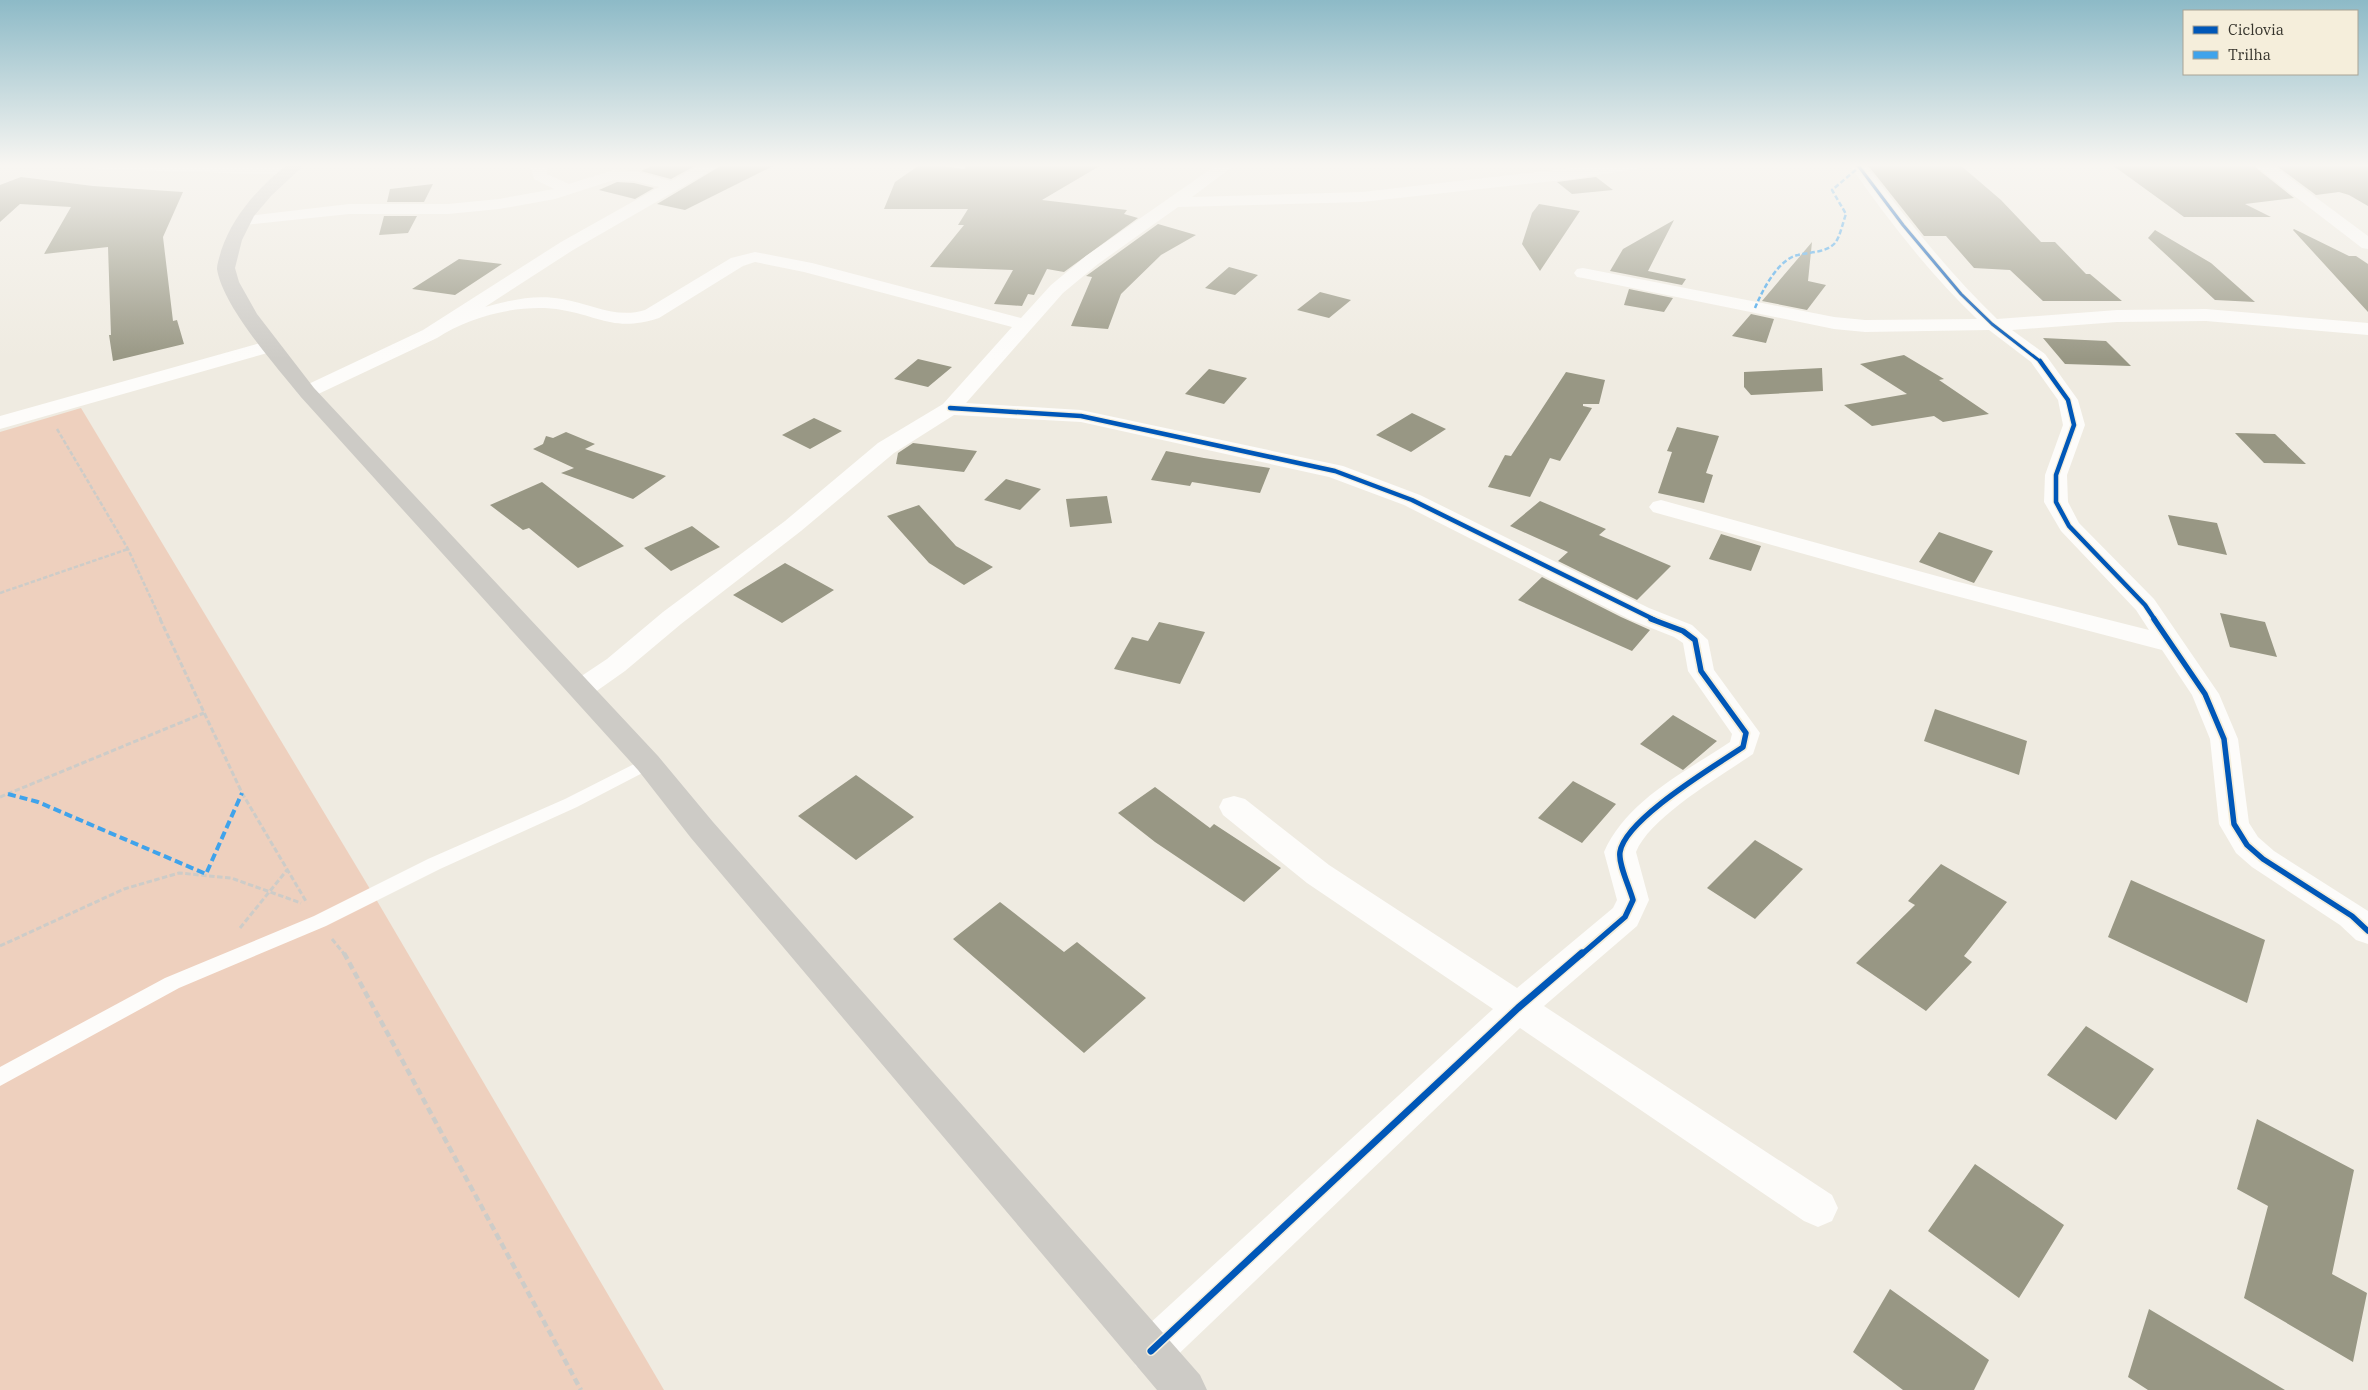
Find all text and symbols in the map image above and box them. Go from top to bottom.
legend [2183,10,2358,75]
text: Ciclovia [2228,20,2284,39]
text: Trilha [2228,45,2271,64]

